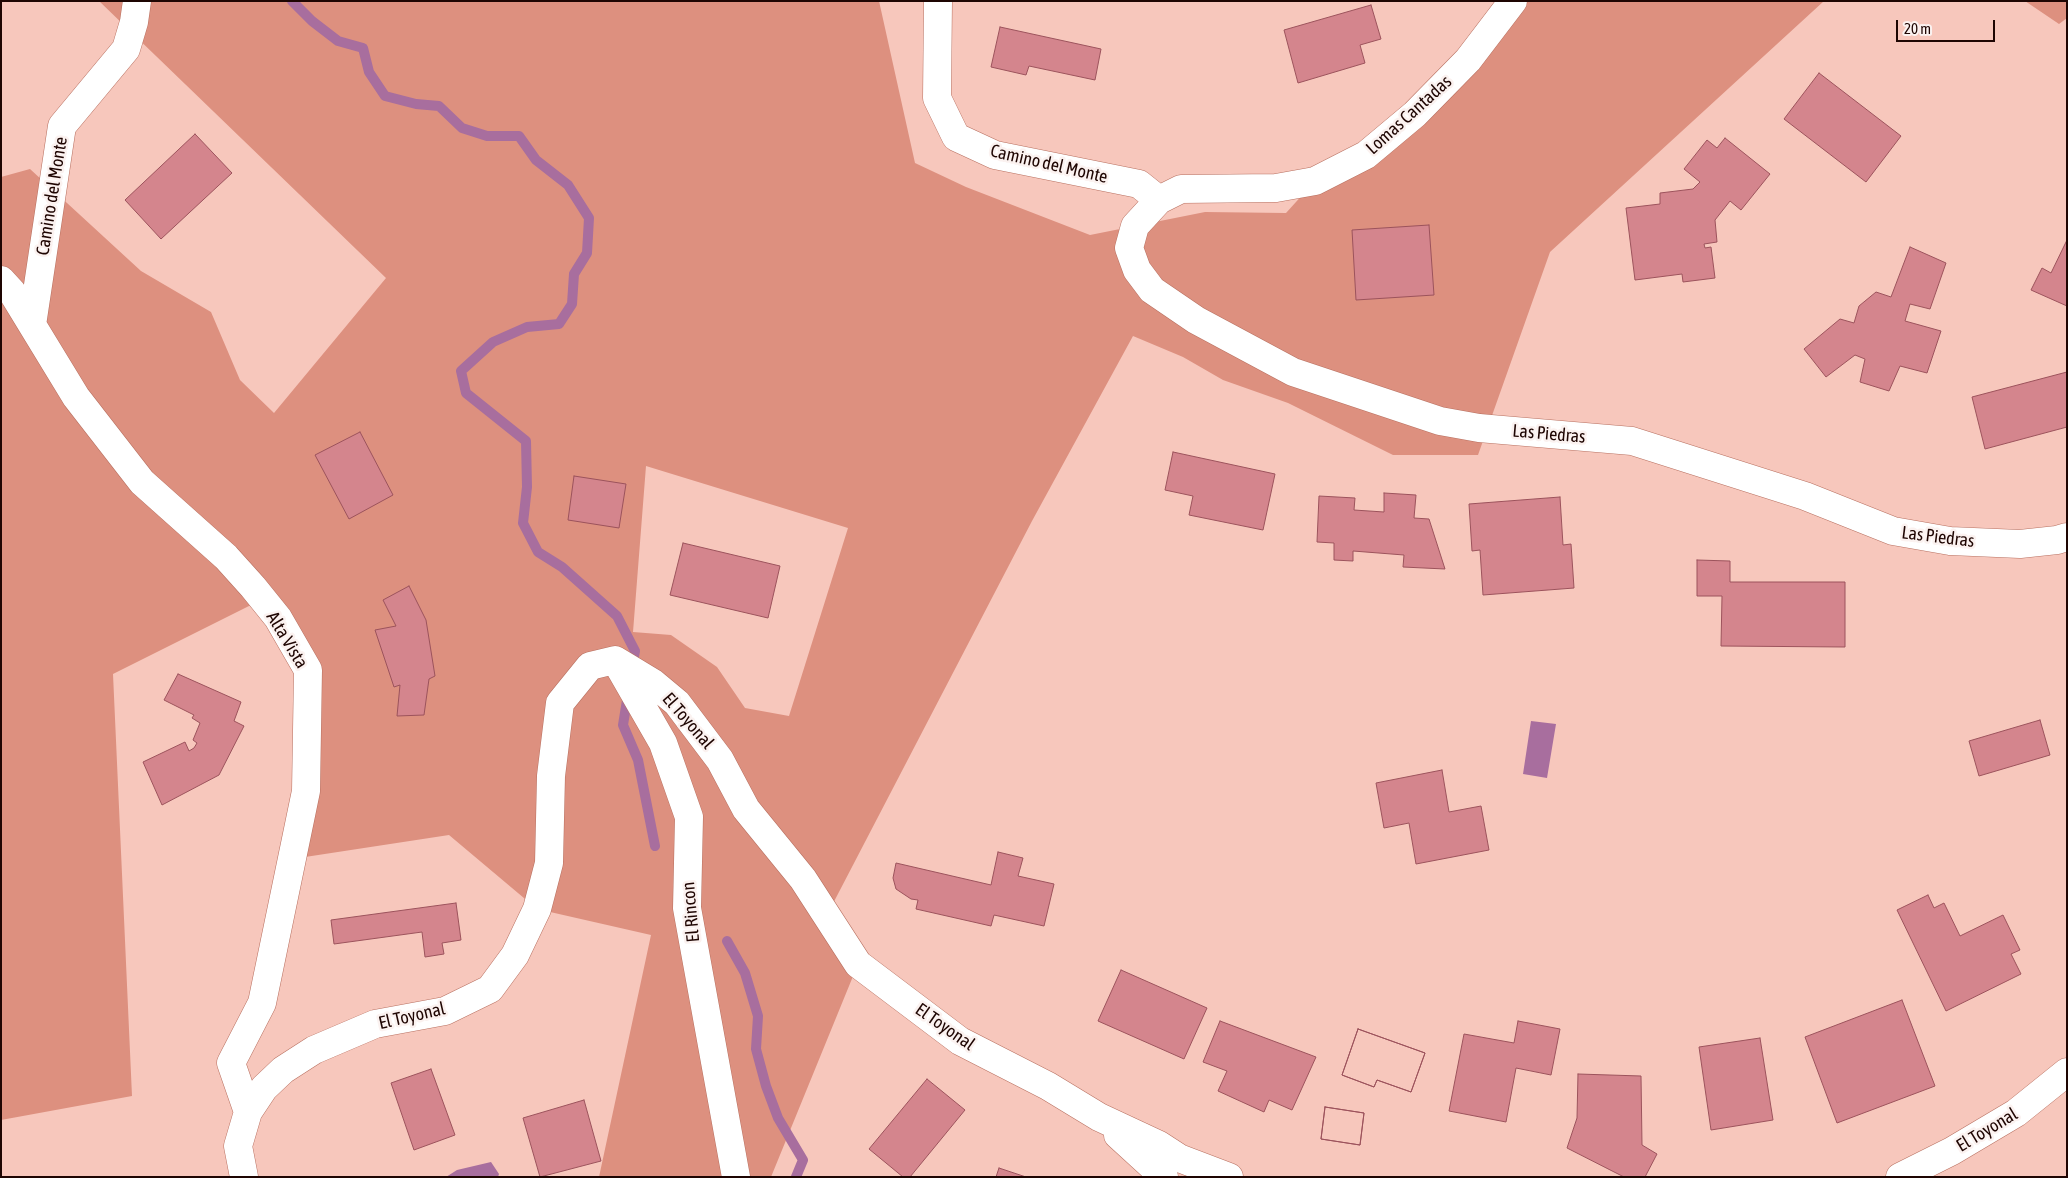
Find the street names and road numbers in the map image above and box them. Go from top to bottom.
street label: Lomas Cantadas [1362,71,1456,159]
street label: Camino del Monte [32,135,72,257]
street label: Camino del Monte [988,140,1110,188]
street label: Las Piedras [1512,420,1586,448]
street label: Las Piedras [1900,522,1976,552]
street label: Alta Vista [262,608,312,672]
street label: El Toyonal [658,688,718,754]
street label: El Rincon [678,881,704,943]
street label: El Toyonal [377,998,447,1034]
street label: El Toyonal [911,999,979,1055]
street label: El Toyonal [1952,1103,2022,1157]

